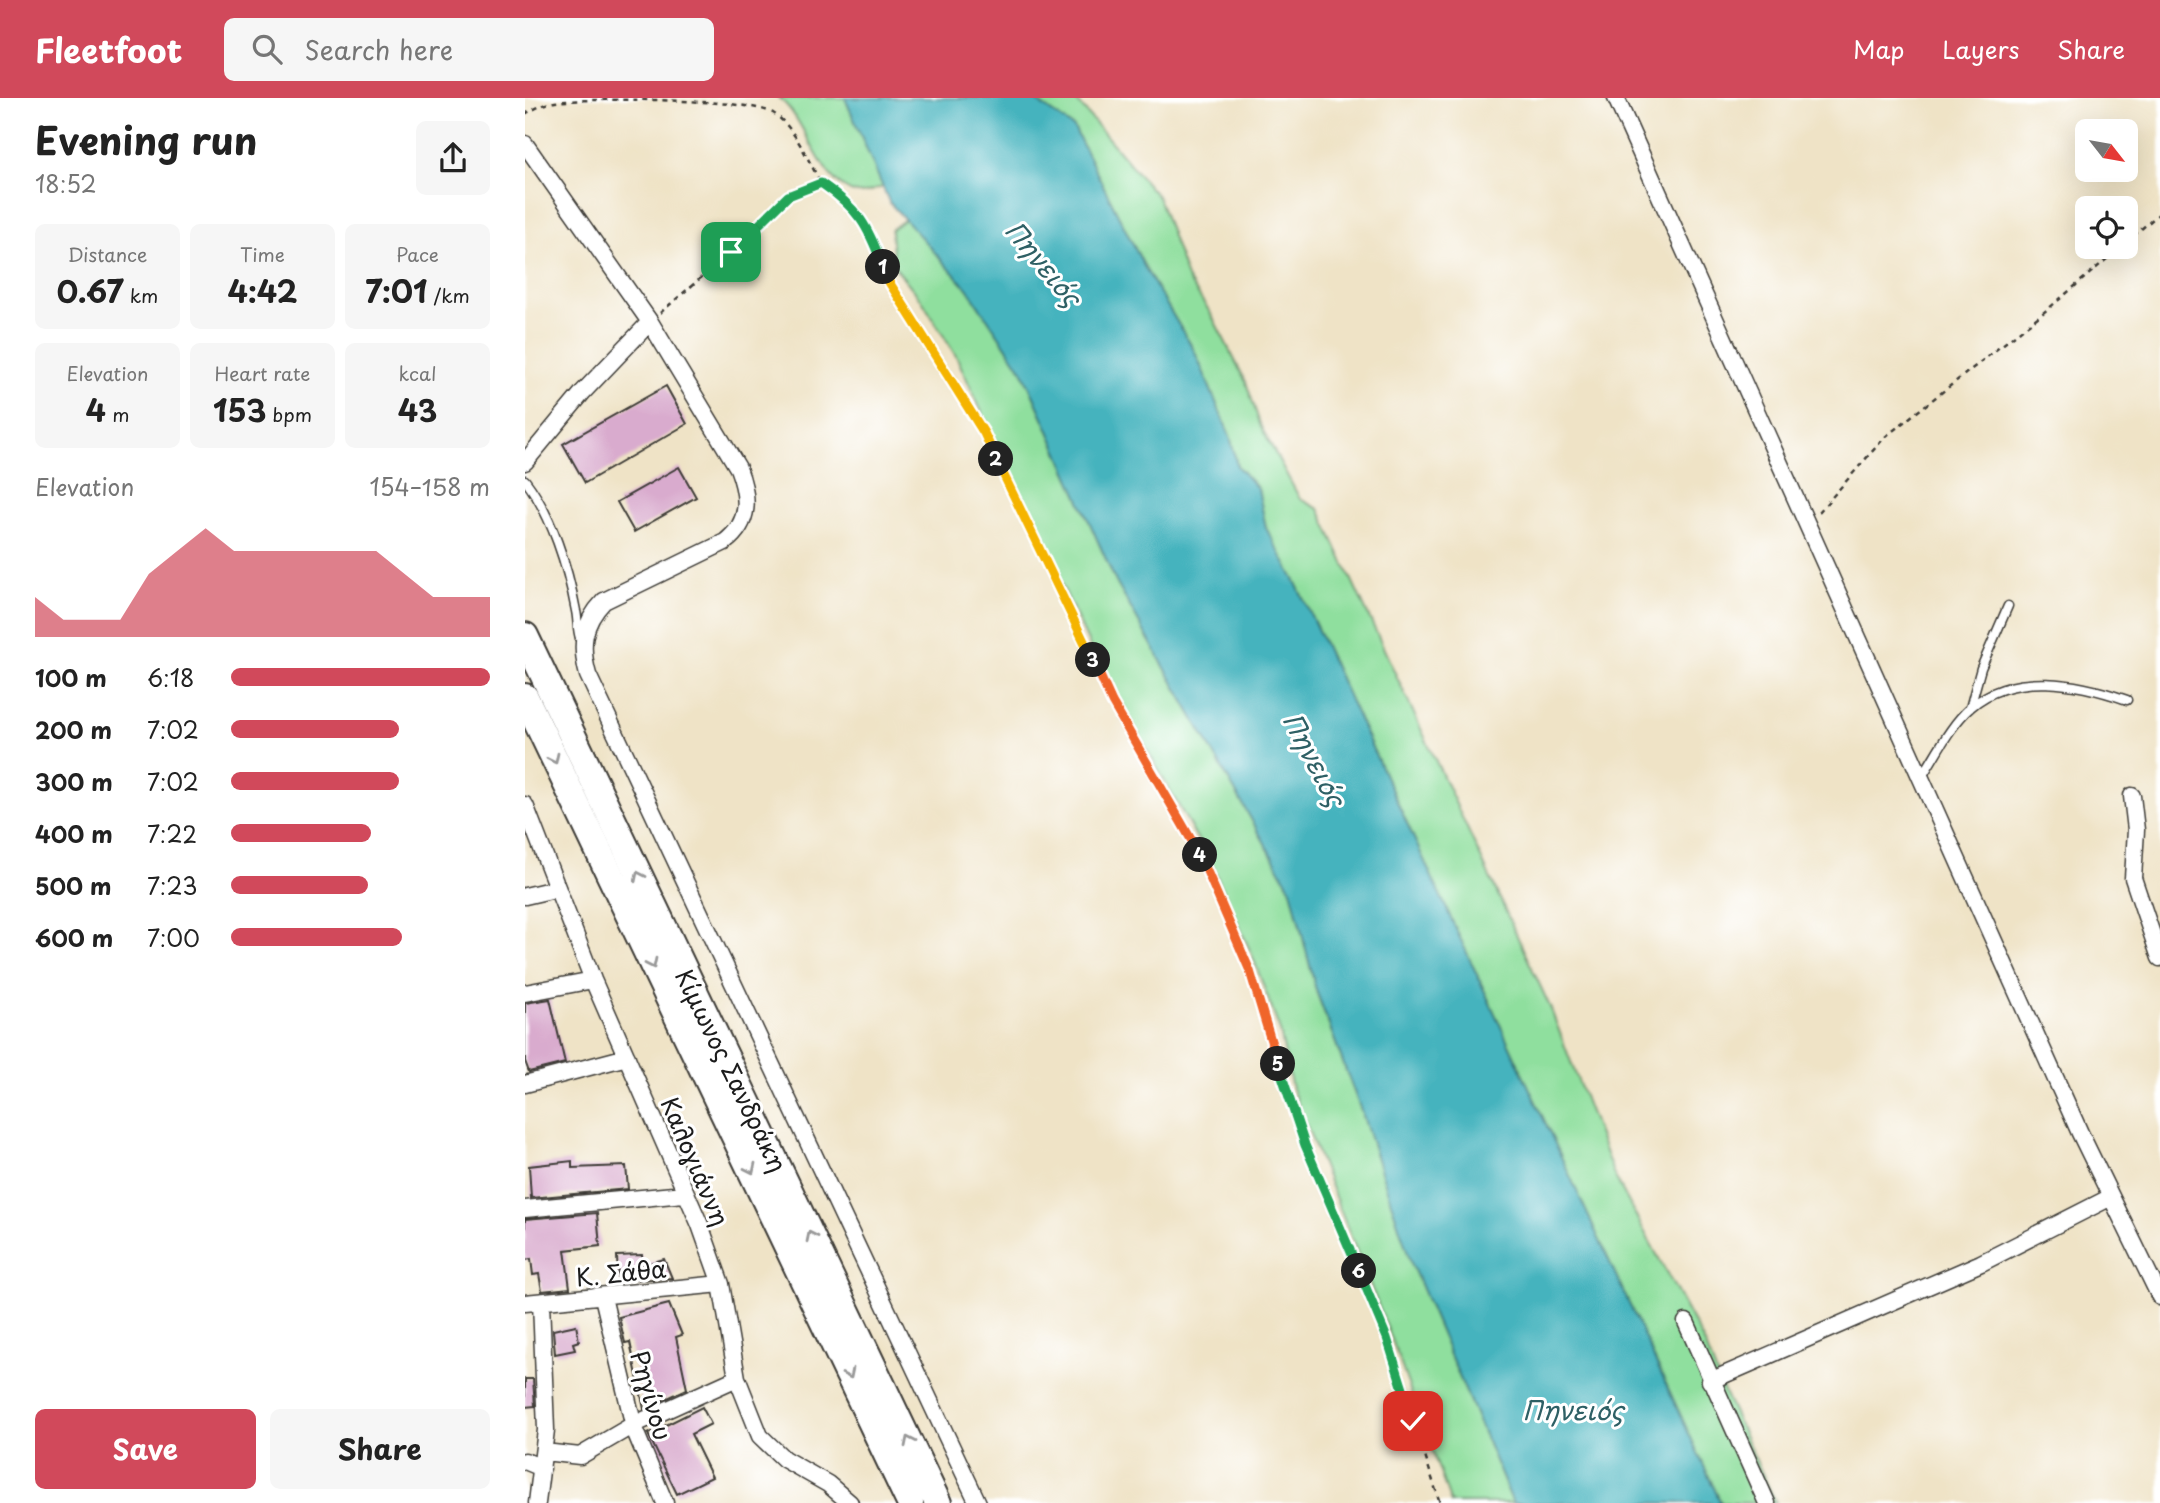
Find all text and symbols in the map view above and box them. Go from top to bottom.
search box [224,18,714,81]
text: Fleetfoot [35,24,182,74]
icon: search [248,30,286,68]
text: Search here [304,30,453,69]
text: Map [1853,31,1904,67]
text: Layers [1942,31,2019,67]
text: Share [2057,31,2125,67]
text: Evening run [35,111,257,168]
north arrow [2075,119,2139,182]
map controls [2075,119,2138,259]
button: share [416,121,490,195]
text: 18:52 [35,166,97,201]
button: locate [2075,196,2138,259]
water label: Πηνειός [997,212,1093,316]
pin [701,222,761,282]
icon: arrive [712,233,750,271]
text: Distance [68,240,147,268]
text: Time [240,240,285,268]
text: Pace [396,240,439,268]
pin: 1 [865,250,901,284]
text: 1 [878,252,887,280]
text: 0.67 [57,268,124,313]
text: 4:42 [228,268,297,313]
text: 7:01 [365,268,427,313]
text: km [124,281,158,309]
text: /km [427,281,470,309]
text: Elevation [67,359,148,387]
text: Heart rate [215,359,310,387]
text: kcal [399,359,436,387]
text: 4 [86,387,106,432]
text: 153 [213,387,266,432]
text: 43 [398,387,437,432]
text: m [106,400,129,428]
text: bpm [266,400,312,428]
pin: 2 [979,442,1014,476]
text: 2 [989,444,1002,472]
text: Elevation [35,469,134,504]
text: 154–158 m [369,469,490,504]
pin: 3 [1075,642,1111,678]
text: 3 [1086,645,1099,673]
text: 100 m [35,660,107,695]
text: 6:18 [147,660,194,695]
water label: Πηνειός [1274,705,1357,815]
text: 200 m [35,712,112,747]
text: 7:02 [147,712,199,747]
one-way arrow [546,751,560,764]
text: 300 m [35,764,113,799]
text: 7:02 [147,764,199,799]
text: 400 m [35,816,113,851]
text: 7:22 [147,816,197,851]
pin: 4 [1183,838,1217,872]
text: 4 [1193,840,1206,868]
text: 500 m [35,868,112,903]
text: 7:23 [147,868,197,903]
one-way arrow [633,871,647,883]
text: 600 m [35,920,113,955]
text: 7:00 [147,920,200,955]
one-way arrow [644,957,658,969]
street label: Κίμωνος Σανδράκη [667,962,797,1178]
pin: 5 [1261,1046,1295,1082]
text: 5 [1271,1049,1284,1077]
street label: Καλογιάννη [653,1091,739,1231]
one-way arrow [742,1162,756,1174]
one-way arrow [805,1231,819,1243]
street label: Κ. Σάθα [574,1249,668,1295]
pin: 6 [1341,1254,1377,1288]
text: 6 [1352,1256,1365,1284]
street label: Ρηγίνου [622,1346,682,1444]
one-way arrow [840,1367,854,1379]
water label: Πηνειός [1523,1390,1626,1429]
pin [1383,1391,1443,1451]
icon: check [1394,1402,1432,1440]
button: Save [35,1409,256,1489]
button: Share [270,1409,490,1489]
one-way arrow [903,1436,917,1448]

